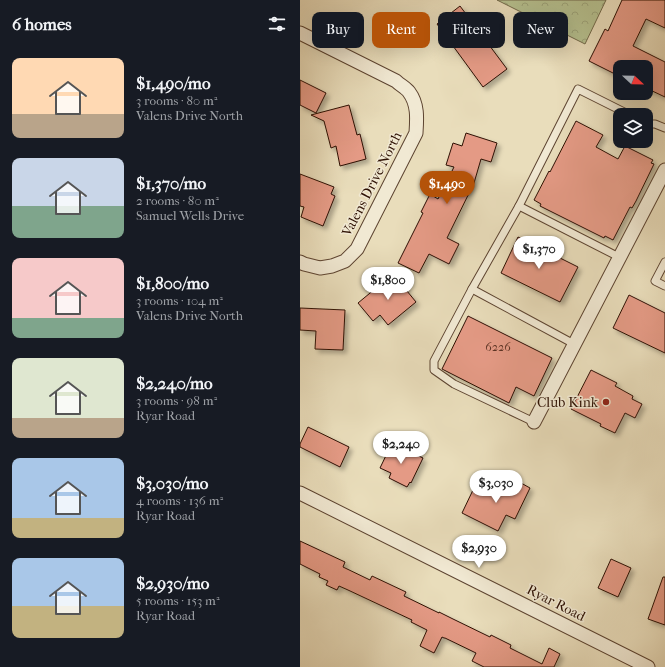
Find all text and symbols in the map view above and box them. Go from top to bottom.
chip: Buy [312,12,364,48]
chip: Rent [372,12,430,48]
chip: Filters [438,12,505,48]
chip: New [513,12,568,48]
icon: filters [266,13,288,35]
text: 6 homes [12,14,72,34]
north arrow [613,60,653,100]
map controls [613,60,653,148]
text: $1,490/mo [136,73,211,93]
icon: home [44,74,92,122]
text: 3 rooms · 80 m² [136,93,217,108]
text: Valens Drive North [136,108,243,123]
button: layers [613,108,653,148]
street label: Valens Drive North [338,129,406,240]
pin: $1,490 [414,171,480,205]
text: $1,370/mo [136,173,206,193]
icon: home [44,174,92,222]
text: $1,490 [429,176,465,191]
text: 2 rooms · 80 m² [136,193,219,208]
text: Samuel Wells Drive [136,208,244,223]
pin: $1,370 [506,236,572,270]
text: $1,370 [522,241,556,256]
pin: $1,800 [355,267,421,301]
text: $1,800 [370,272,406,287]
text: $1,800/mo [136,273,209,293]
icon: home [44,274,92,322]
text: 3 rooms · 104 m² [136,293,223,308]
text: Valens Drive North [136,308,243,323]
house number: 6226 [485,340,511,354]
text: $2,240/mo [136,373,213,393]
icon: home [44,374,92,422]
text: 3 rooms · 98 m² [136,393,217,408]
place label: Club Kink [537,394,599,411]
marker: Club Kink [601,397,611,407]
text: Ryar Road [136,408,195,423]
pin: $2,240 [368,431,434,465]
text: $2,240 [382,436,420,451]
pin: $3,030 [463,470,529,504]
text: $3,030/mo [136,473,208,493]
icon: home [44,474,92,522]
text: $3,030 [479,475,513,490]
text: 4 rooms · 136 m² [136,493,223,508]
text: Ryar Road [136,508,195,523]
pin: $2,930 [446,535,512,569]
text: $2,930 [461,540,497,555]
text: $2,930/mo [136,573,209,593]
icon: home [44,574,92,622]
street label: Ryar Road [524,581,588,625]
text: 5 rooms · 153 m² [136,593,220,608]
text: Ryar Road [136,608,195,623]

